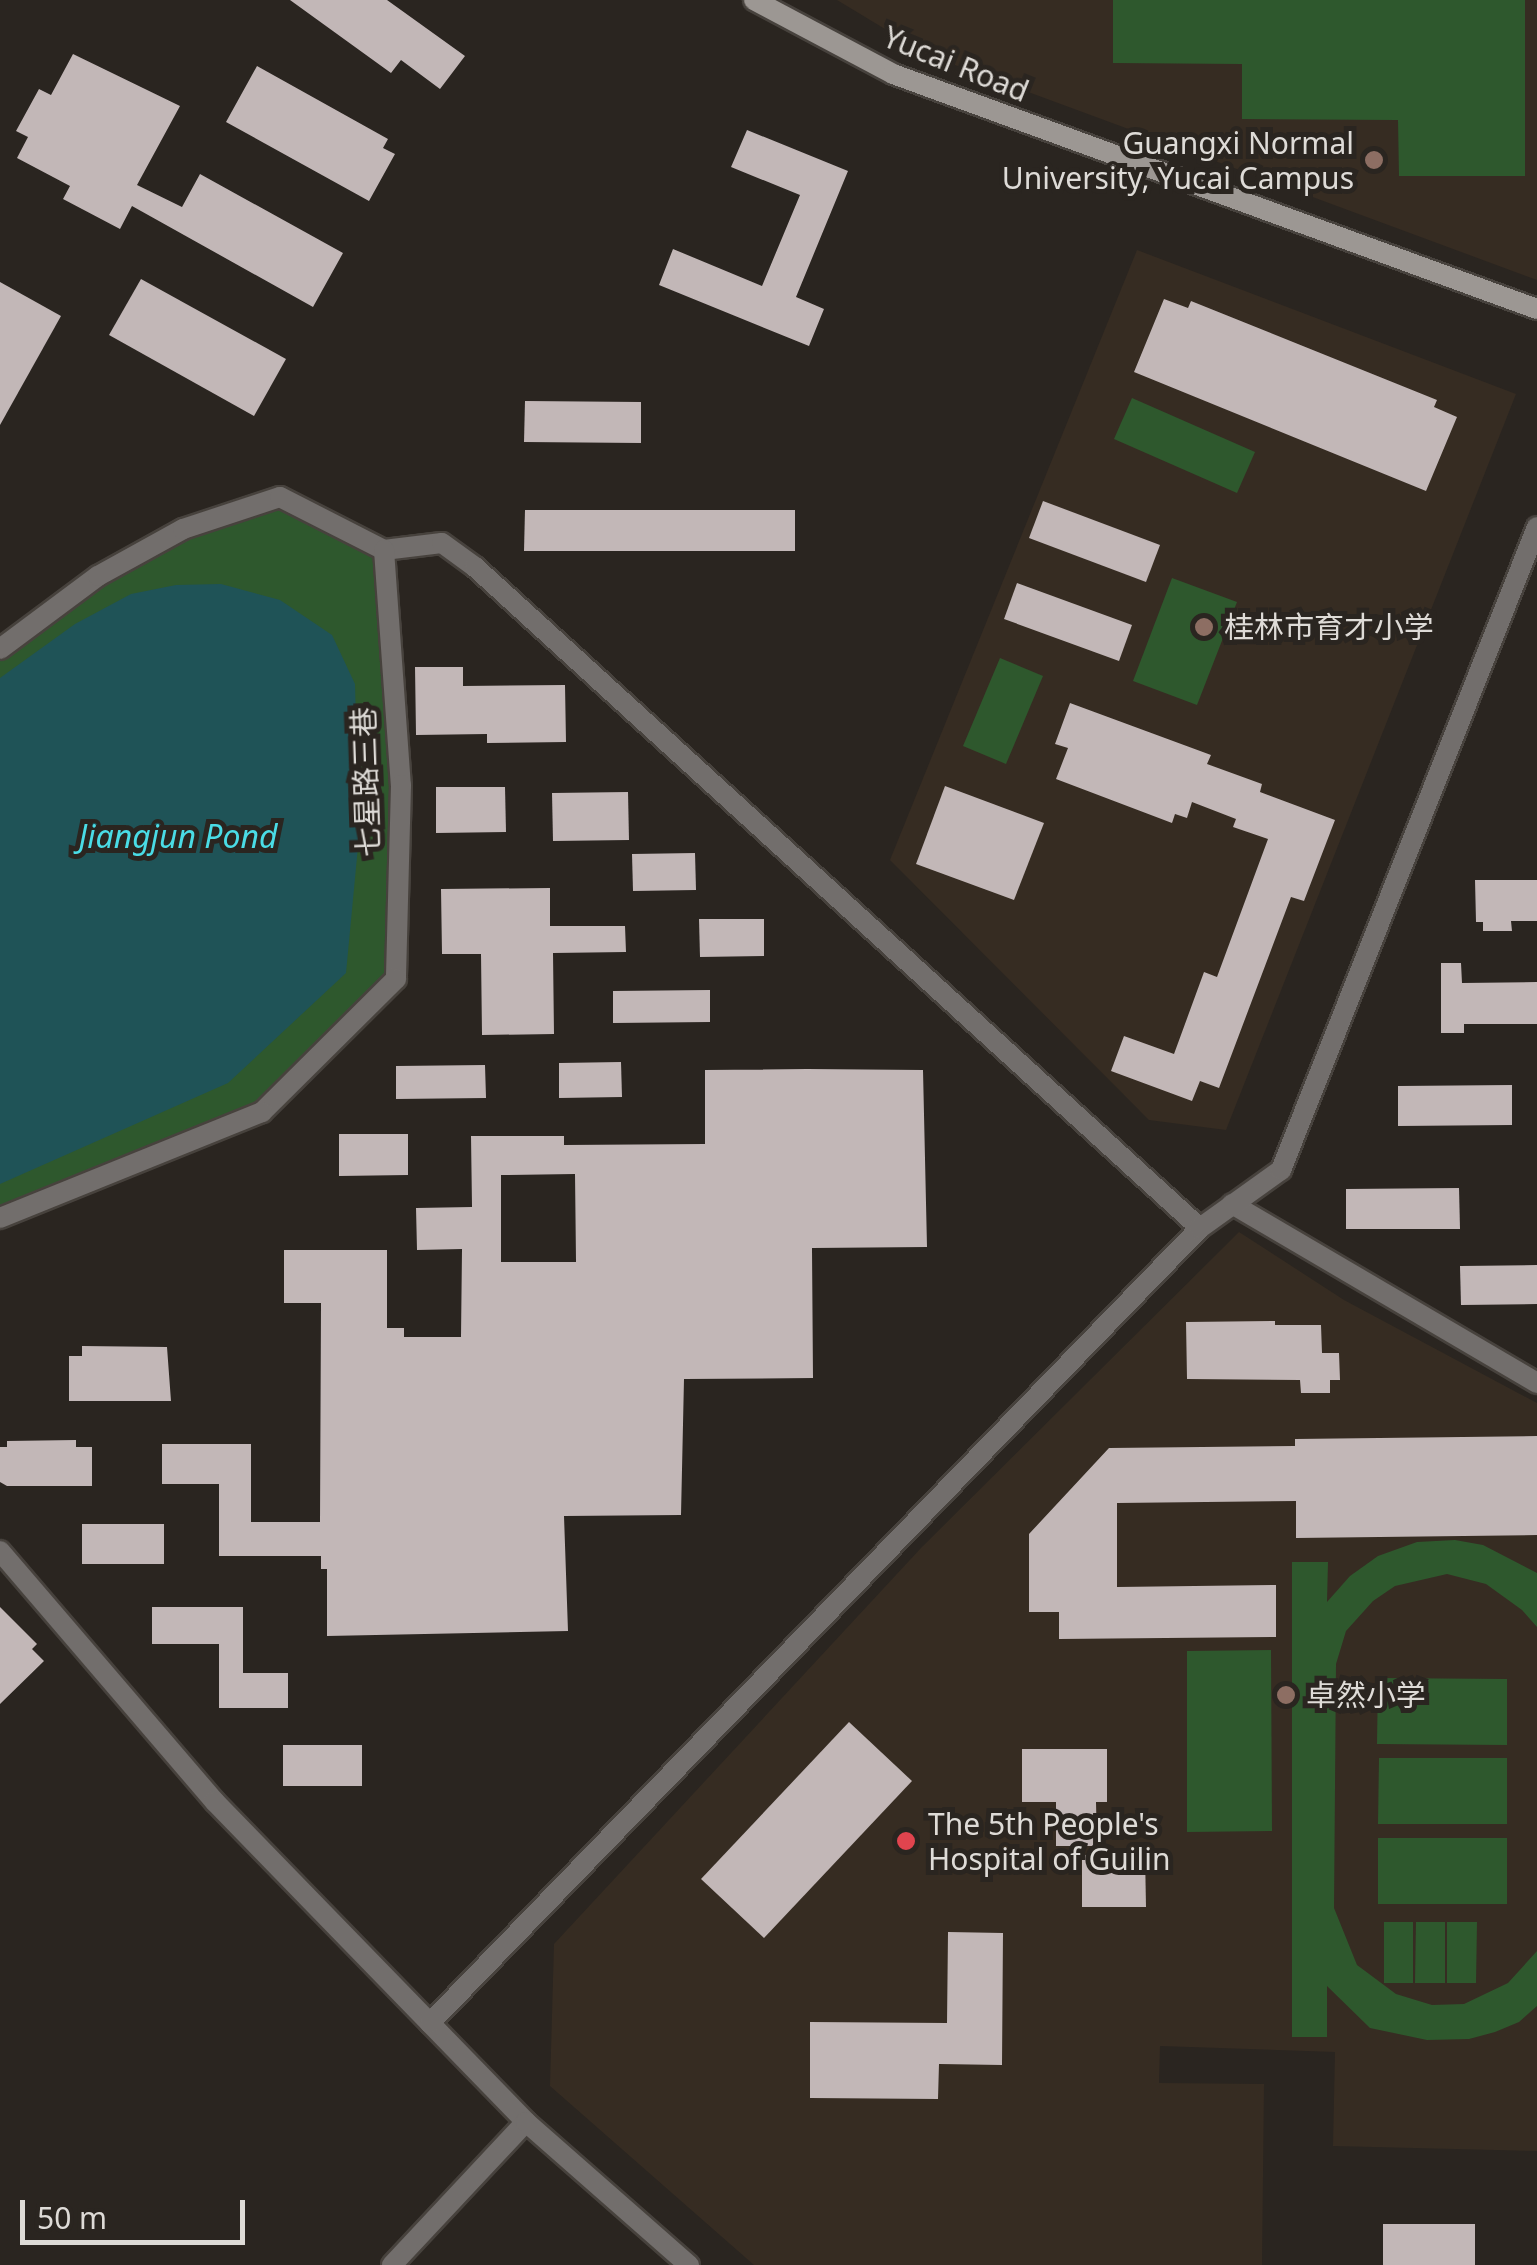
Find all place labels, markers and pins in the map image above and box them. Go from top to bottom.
place label: Guangxi Normal University, Yucai Campus [1002,125,1354,196]
marker: Guangxi Normal University, Yucai Campus [1363,149,1385,171]
place label: 桂林市育才小学 [1224,609,1434,645]
marker: 桂林市育才小学 [1193,616,1215,638]
place label: 卓然小学 [1306,1677,1426,1713]
marker: 卓然小学 [1275,1684,1297,1706]
place label: The 5th People's Hospital of Guilin [928,1806,1171,1876]
marker: The 5th People's Hospital of Guilin [893,1828,919,1854]

